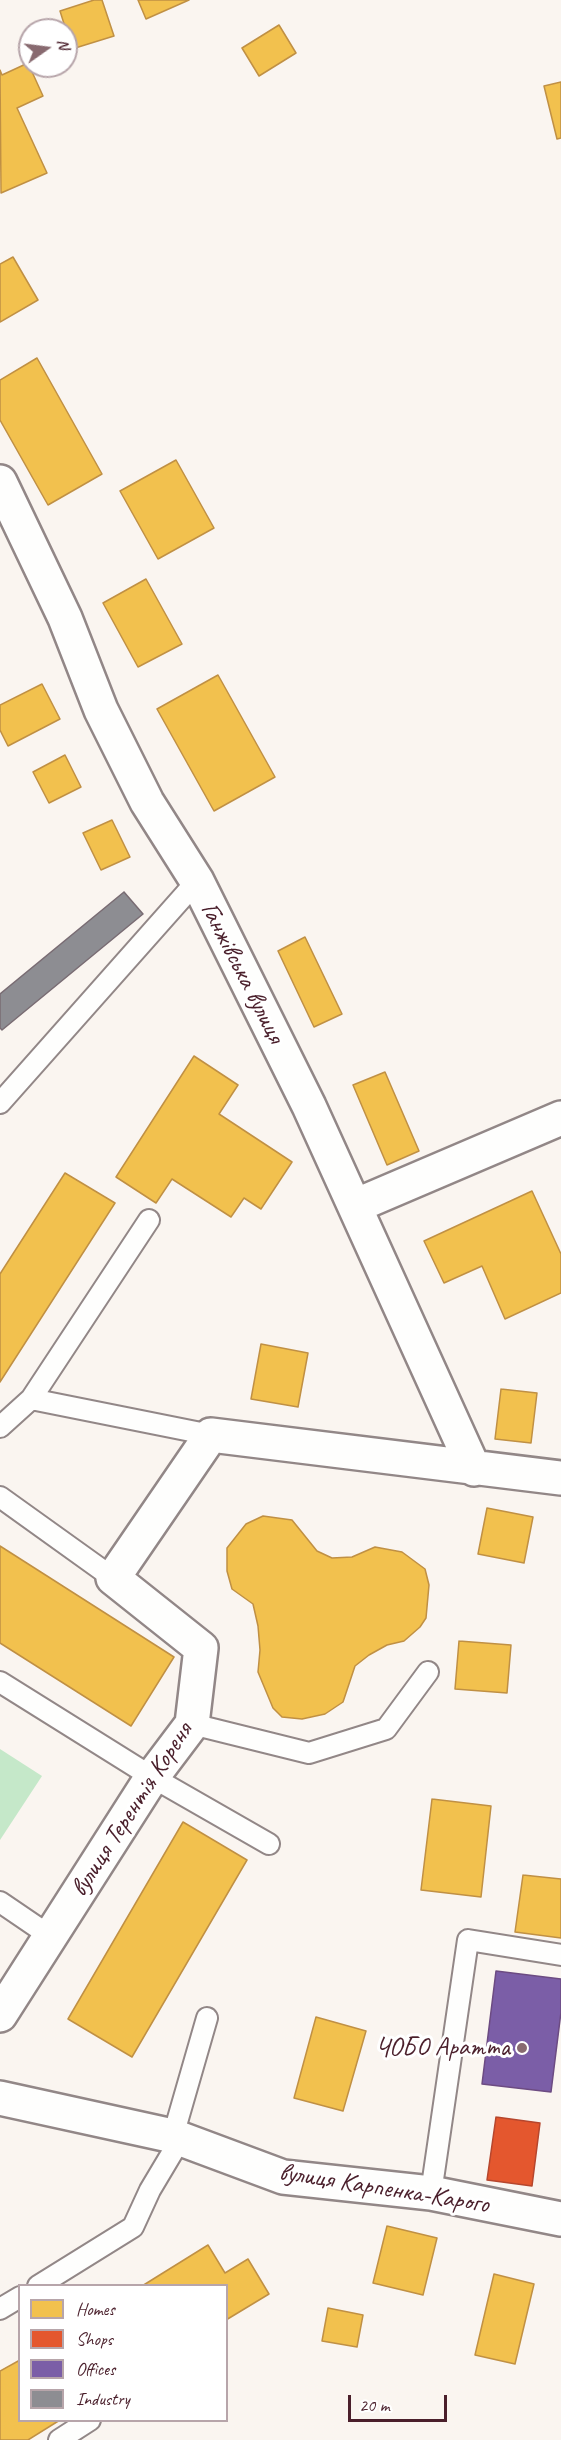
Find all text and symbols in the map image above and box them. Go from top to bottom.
north arrow [18,18,78,78]
text: N [53,37,74,51]
street label: Ганжівська вулиця [193,897,291,1049]
street label: вулиця Терентія Кореня [64,1717,200,1903]
place label: ЧОБО Аратта [375,2032,510,2064]
marker: ЧОБО Аратта [515,2041,529,2055]
street label: вулиця Карпенка-Карого [277,2157,491,2221]
legend [18,2284,228,2422]
text: Homes [76,2298,115,2320]
text: Shops [76,2328,113,2350]
text: Offices [76,2358,115,2380]
scale bar [351,2383,450,2421]
text: Industry [76,2388,130,2410]
text: 20 m [359,2394,390,2416]

